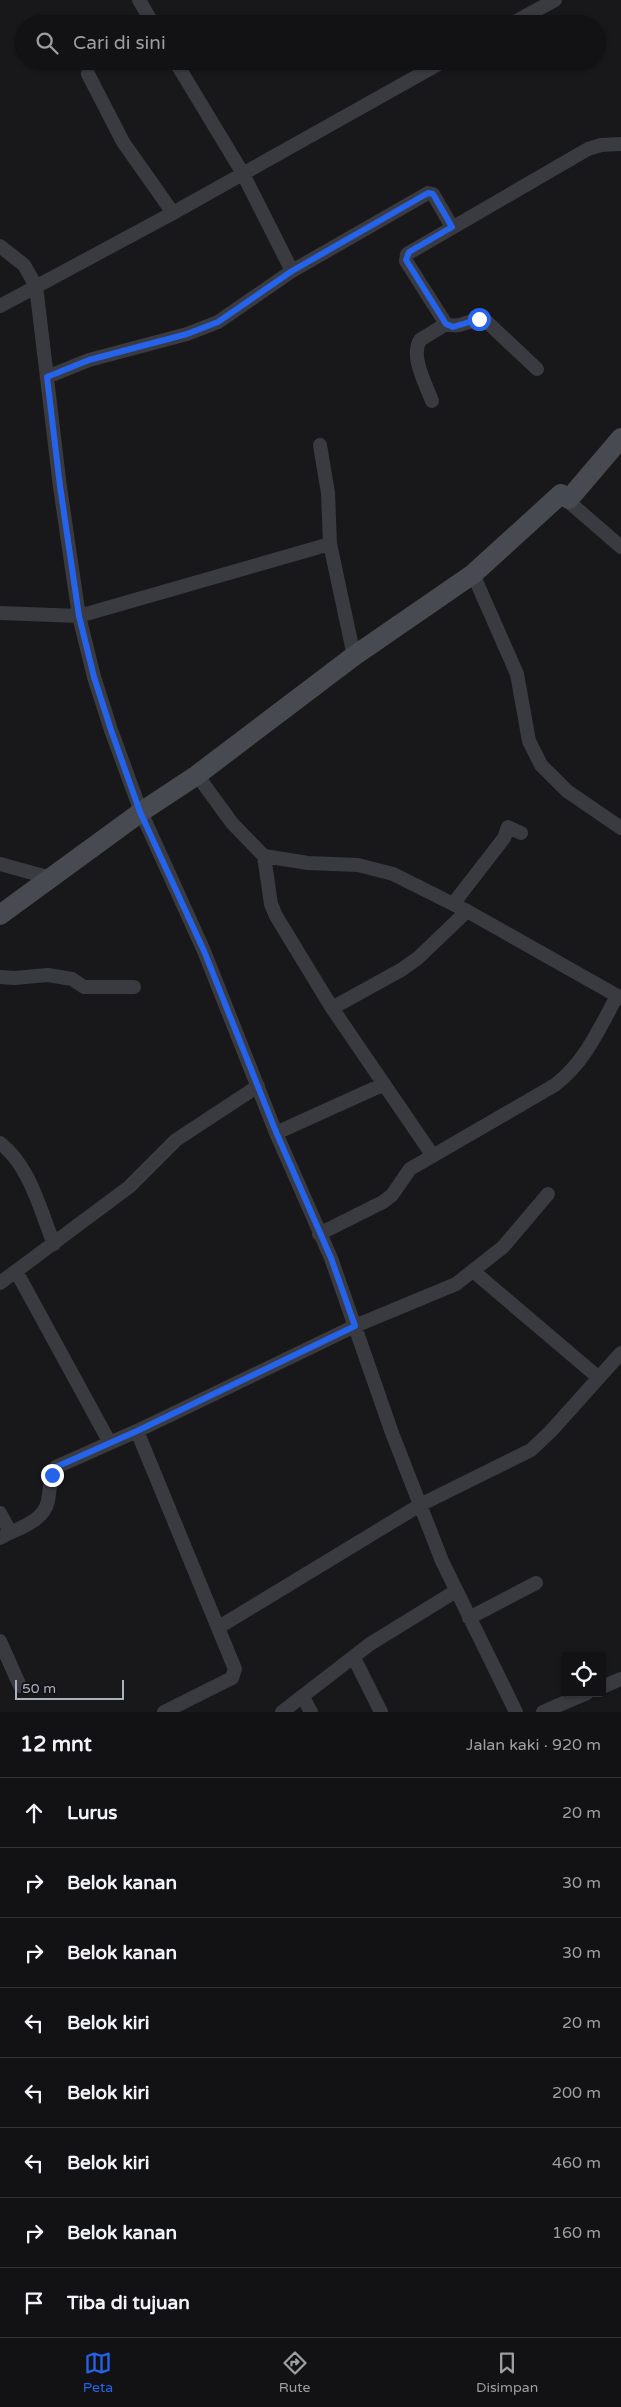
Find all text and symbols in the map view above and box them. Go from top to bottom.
search box [15,15,606,70]
icon: search [33,29,61,57]
text: Cari di sini [73,32,166,54]
route start [468,308,491,331]
route end [41,1464,64,1487]
map controls [561,1652,606,1697]
button: locate [561,1652,606,1697]
scale bar [15,1677,124,1700]
text: 50 m [22,1680,56,1697]
text: 12 mnt [20,1732,92,1757]
text: Jalan kaki · 920 m [466,1735,601,1755]
icon: ahead [20,1799,48,1827]
text: Lurus [67,1802,117,1824]
text: 20 m [562,1803,601,1823]
icon: right [20,1869,48,1897]
text: Belok kanan [67,1872,177,1894]
text: 30 m [562,1873,601,1893]
icon: right [20,1939,48,1967]
text: Belok kanan [67,1942,177,1964]
text: 30 m [562,1943,601,1963]
icon: left [20,2009,48,2037]
text: Belok kiri [67,2012,150,2034]
text: 20 m [562,2013,601,2033]
icon: left [20,2079,48,2107]
text: Belok kiri [67,2082,150,2104]
text: 200 m [552,2083,601,2103]
icon: left [20,2149,48,2177]
text: Belok kiri [67,2152,150,2174]
text: 460 m [552,2153,601,2173]
icon: right [20,2219,48,2247]
text: Belok kanan [67,2222,177,2244]
text: 160 m [552,2223,601,2243]
icon: arrive [20,2289,48,2317]
text: Tiba di tujuan [67,2292,190,2314]
tab: Peta [83,2349,113,2396]
tab: Rute [279,2349,310,2396]
tab: Disimpan [476,2349,538,2396]

